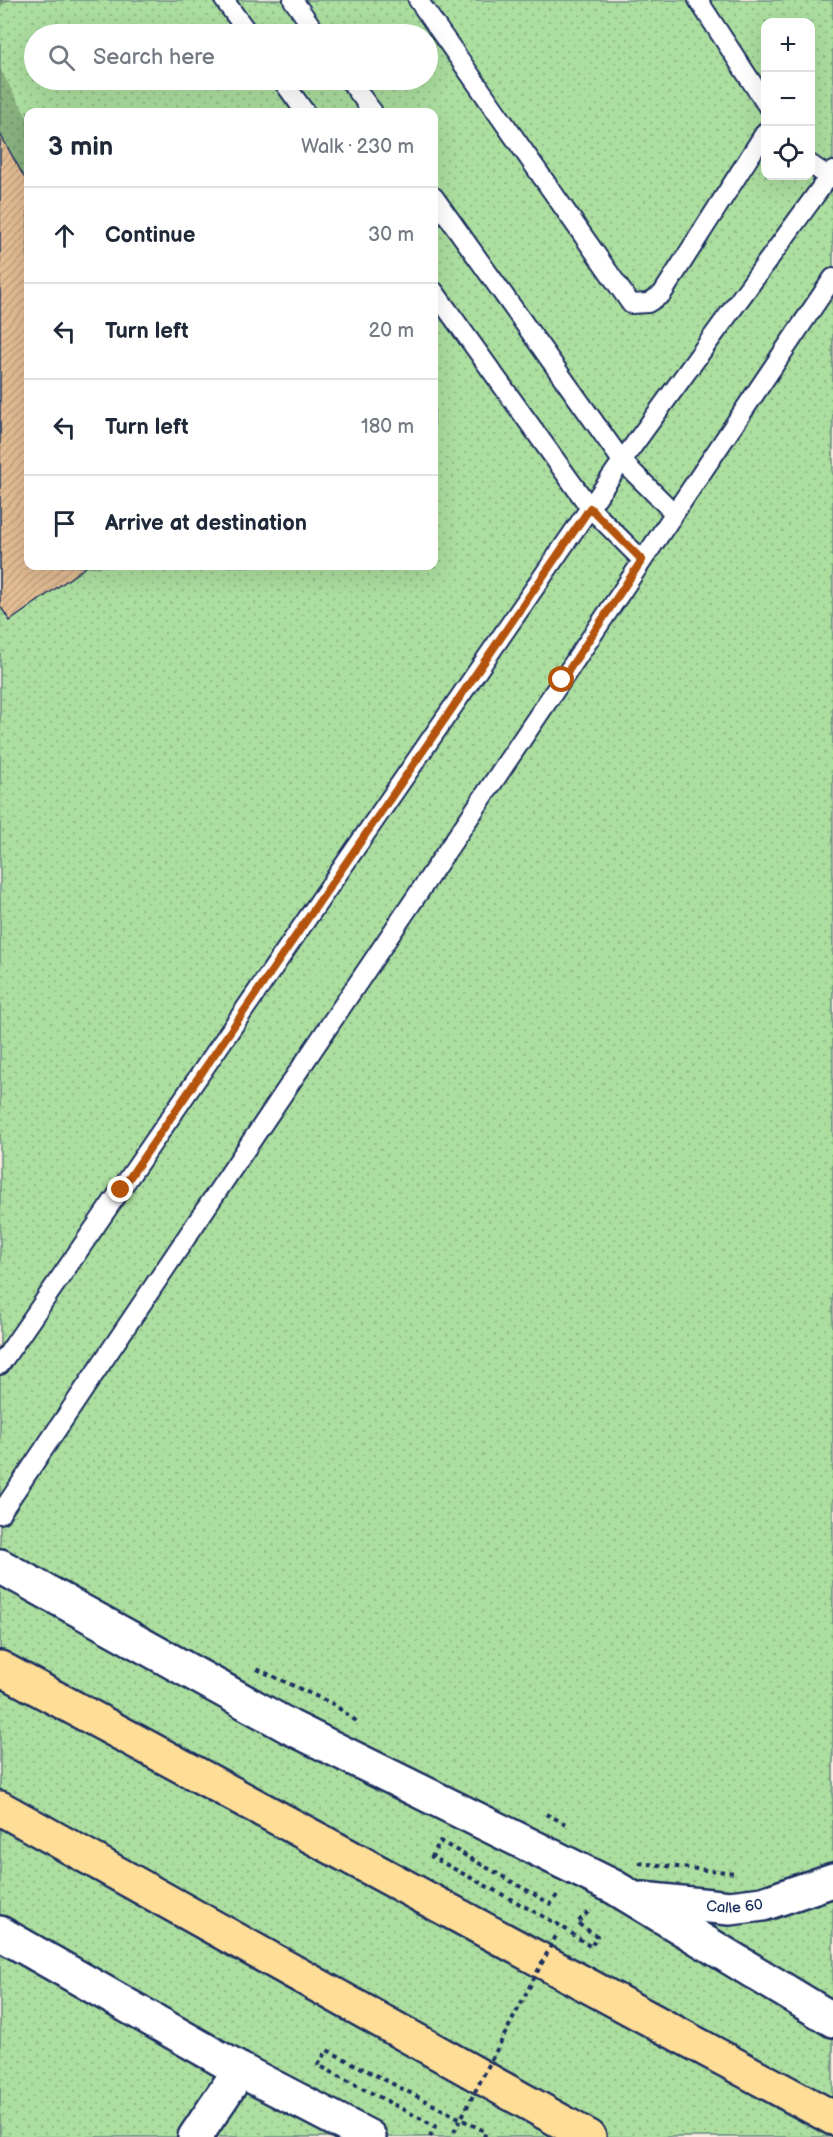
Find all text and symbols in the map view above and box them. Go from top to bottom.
map controls [761,18,815,180]
button: + [761,18,815,72]
search box [24,24,438,90]
icon: search [45,41,78,74]
text: Search here [93,44,215,71]
button: − [761,72,815,126]
button: locate [761,126,815,180]
text: 3 min [48,132,113,163]
text: Walk · 230 m [301,135,414,159]
icon: ahead [48,219,81,252]
text: Continue [105,222,195,249]
text: 30 m [368,223,414,247]
icon: left [48,315,81,348]
text: Turn left [105,318,189,345]
text: 20 m [369,319,414,343]
icon: left [48,411,81,444]
text: Turn left [105,414,189,441]
text: 180 m [361,415,414,439]
icon: arrive [48,507,81,540]
text: Arrive at destination [105,510,307,537]
route start [548,666,574,692]
route end [107,1176,133,1202]
street label: Calle 60 [705,1895,764,1918]

